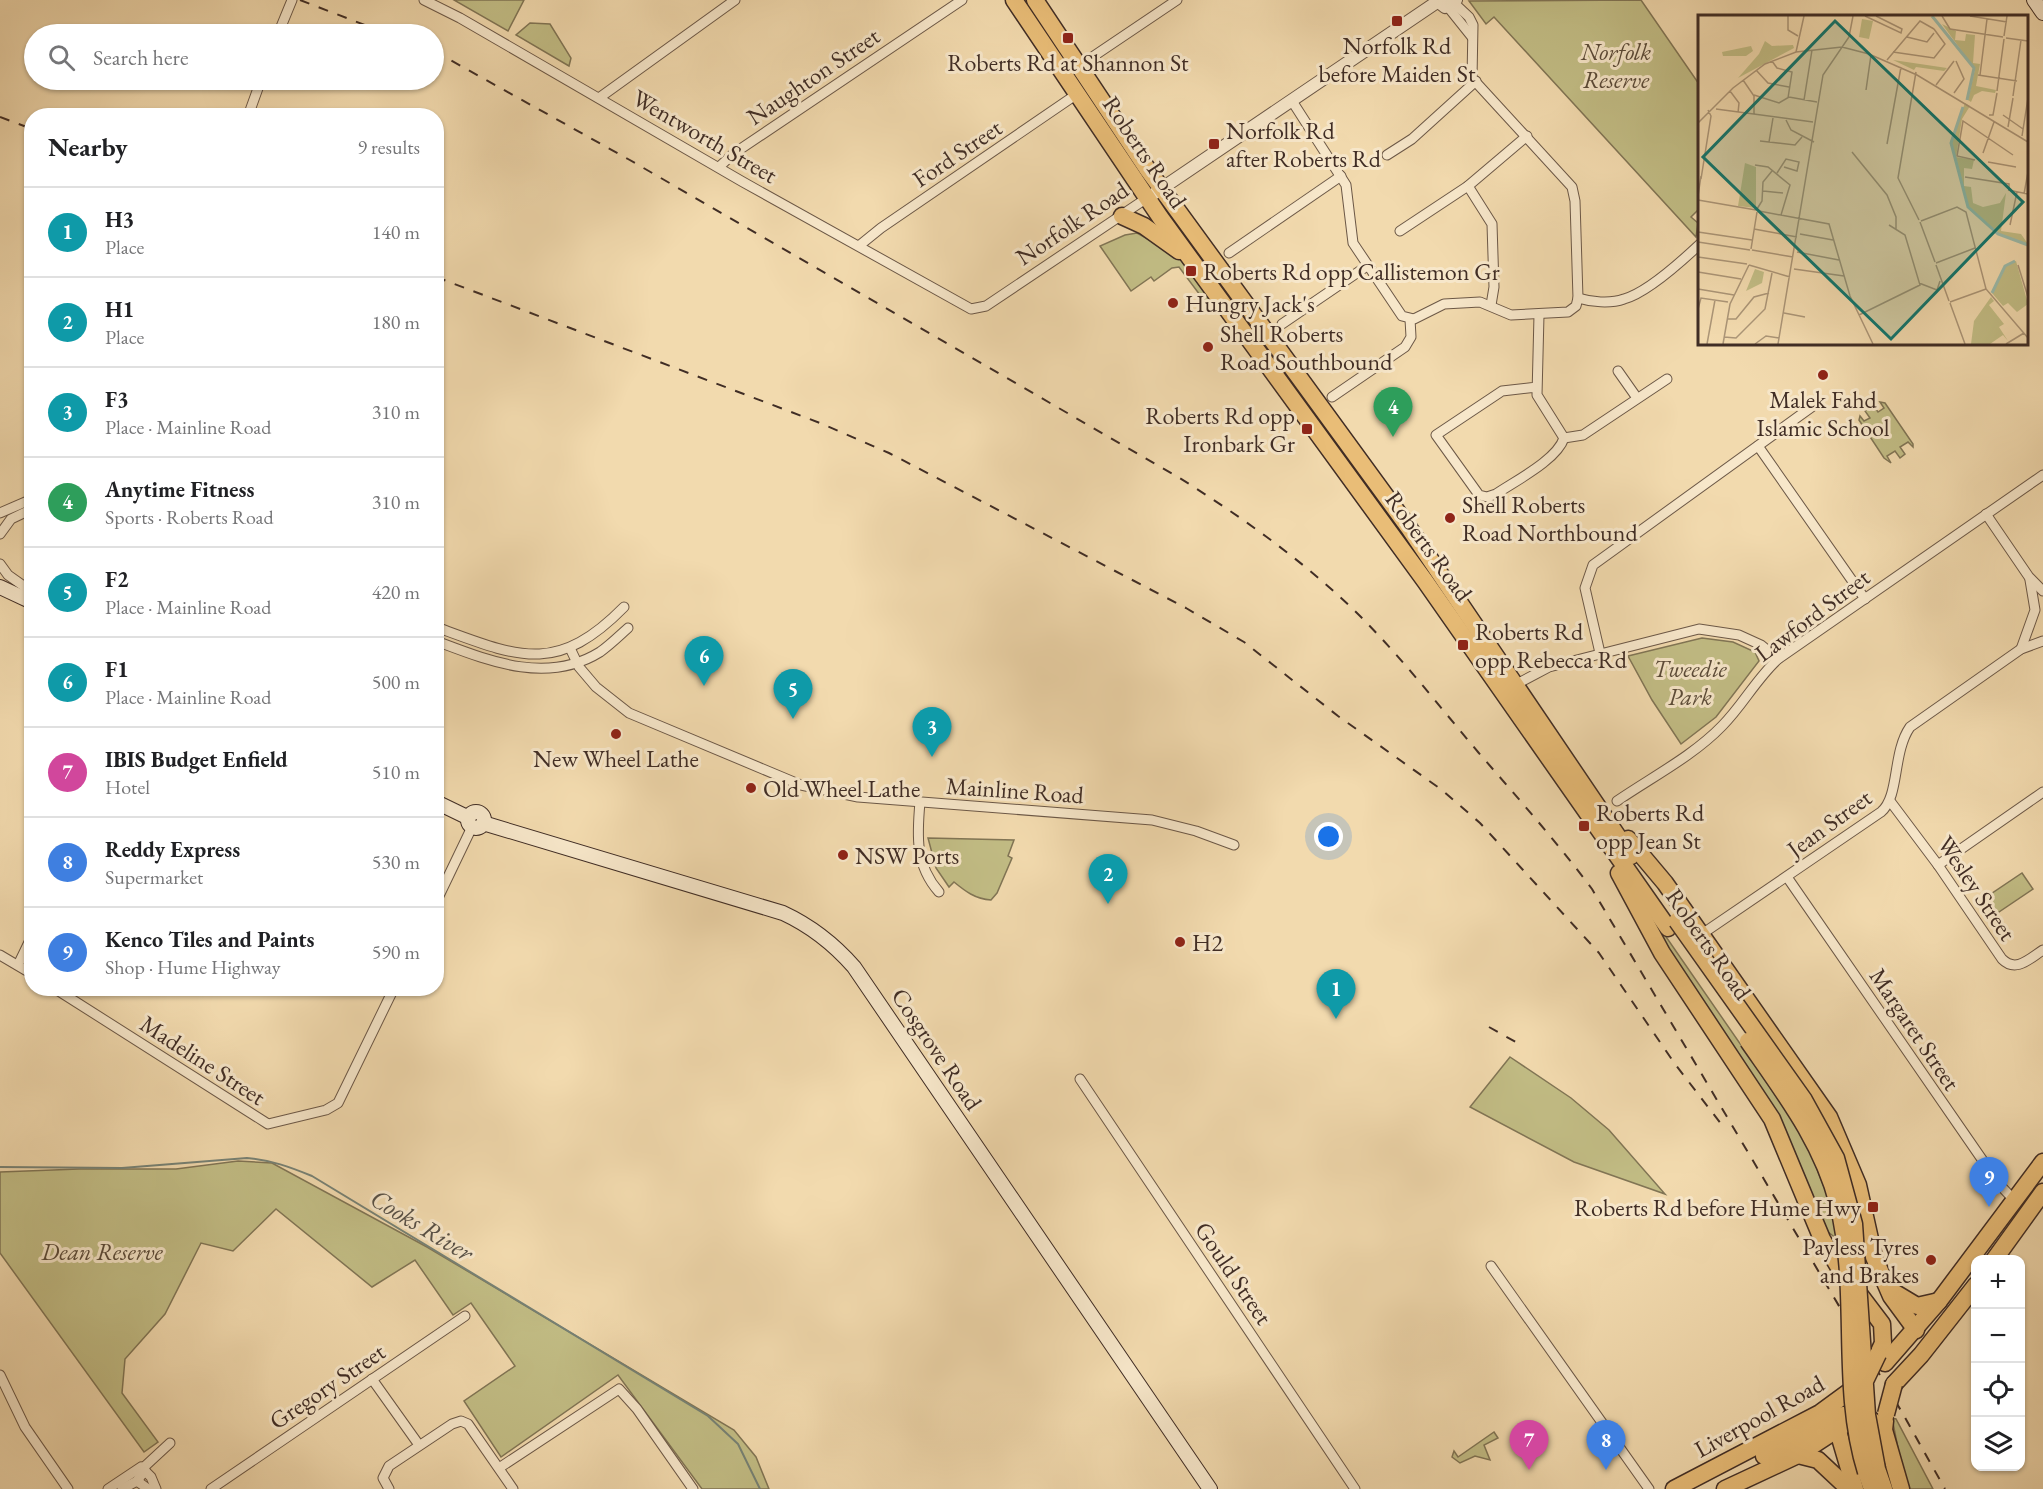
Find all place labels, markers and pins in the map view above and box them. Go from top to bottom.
marker: Norfolk Rd before Maiden St [1390,14,1404,28]
place label: Norfolk Rd before Maiden St [1318,30,1476,89]
marker: Roberts Rd at Shannon St [1061,31,1075,45]
place label: Roberts Rd at Shannon St [947,47,1189,78]
place label: Norfolk Rd after Roberts Rd [1226,115,1382,174]
marker: Norfolk Rd after Roberts Rd [1207,137,1221,151]
place label: Roberts Rd opp Callistemon Gr [1203,256,1500,287]
marker: Roberts Rd opp Callistemon Gr [1184,264,1198,278]
place label: Hungry Jack's [1185,288,1315,319]
marker: Hungry Jack's [1166,296,1180,310]
place label: Shell Roberts Road Southbound [1220,318,1393,377]
marker: Shell Roberts Road Southbound [1201,340,1215,354]
marker: Malek Fahd Islamic School [1816,368,1830,382]
place label: Malek Fahd Islamic School [1757,384,1890,443]
pin: 4 [1374,388,1412,437]
place label: Roberts Rd opp Ironbark Gr [1145,400,1295,459]
marker: Roberts Rd opp Ironbark Gr [1300,422,1314,436]
place label: Shell Roberts Road Northbound [1462,489,1638,548]
marker: Shell Roberts Road Northbound [1443,511,1457,525]
place label: Roberts Rd opp Rebecca Rd [1475,616,1628,675]
pin: 6 [684,636,724,686]
marker: Roberts Rd opp Rebecca Rd [1456,638,1470,652]
pin: 5 [774,670,812,719]
pin: 3 [912,708,952,757]
marker: New Wheel Lathe [609,727,623,741]
place label: New Wheel Lathe [533,743,699,774]
place label: Old Wheel Lathe [763,773,920,804]
marker: Old Wheel Lathe [744,781,758,795]
place label: Roberts Rd opp Jean St [1596,797,1705,856]
marker: Roberts Rd opp Jean St [1577,819,1591,833]
place label: NSW Ports [855,840,959,871]
marker: NSW Ports [836,848,850,862]
pin: 2 [1088,854,1128,904]
place label: H2 [1192,927,1223,958]
marker: H2 [1173,935,1187,949]
pin: 1 [1316,970,1356,1019]
pin: 9 [1970,1158,2008,1207]
place label: Roberts Rd before Hume Hwy [1574,1192,1861,1223]
marker: Roberts Rd before Hume Hwy [1866,1200,1880,1214]
place label: Payless Tyres and Brakes [1802,1231,1919,1290]
marker: Payless Tyres and Brakes [1924,1253,1938,1267]
pin: 7 [1510,1420,1549,1470]
pin: 8 [1586,1420,1626,1470]

